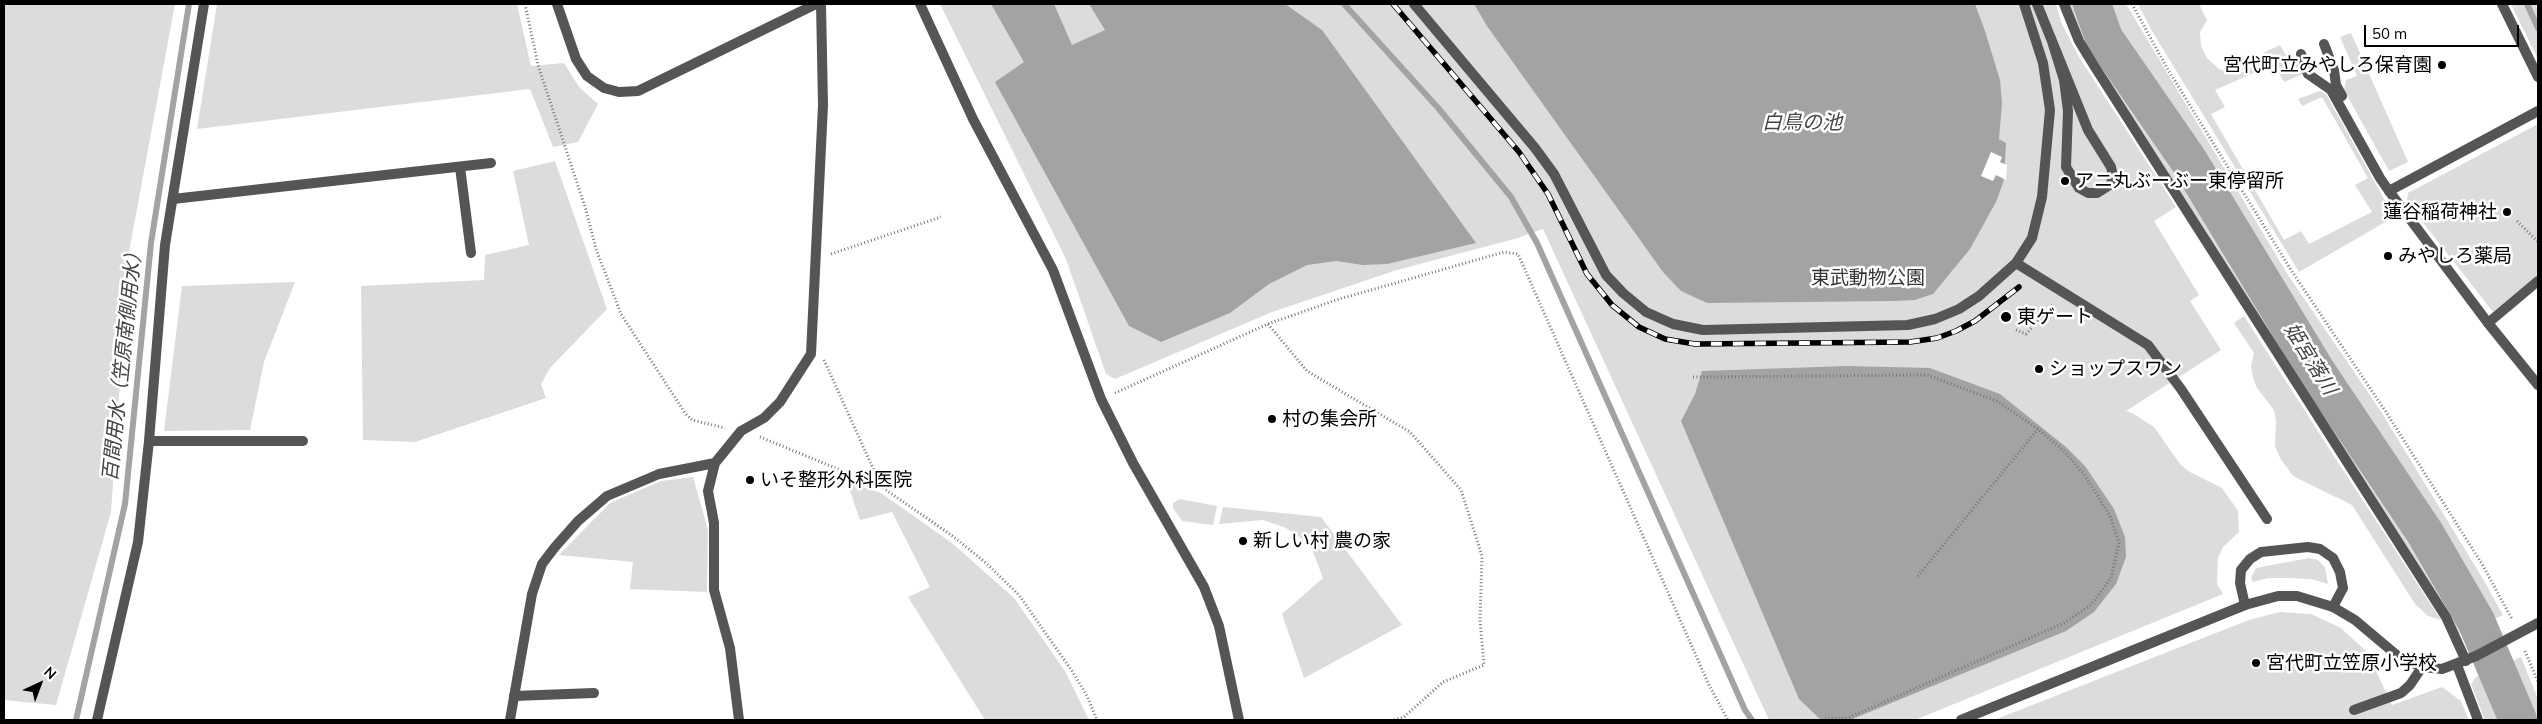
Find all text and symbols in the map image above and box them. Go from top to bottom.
scale bar [2367,15,2522,47]
text: 50 m [2372,24,2407,43]
place label: 宮代町立みやしろ保育園 [2223,54,2432,76]
marker: 宮代町立みやしろ保育園 [2436,59,2448,71]
water label: 白鳥の池 [1762,111,1842,135]
place label: アニ丸ぶーぶー東停留所 [2075,170,2284,192]
marker: アニ丸ぶーぶー東停留所 [2059,175,2071,187]
place label: 蓮谷稲荷神社 [2383,201,2497,223]
marker: 蓮谷稲荷神社 [2501,206,2513,218]
water label: 百間用水（笠原南側用水） [99,241,147,483]
place label: みやしろ薬局 [2398,245,2512,267]
marker: みやしろ薬局 [2382,250,2394,262]
park label: 東武動物公園 [1811,267,1925,289]
place label: 東ゲート [2017,306,2093,328]
marker: 東ゲート [1999,310,2013,324]
water label: 姫宮落川 [2279,319,2341,399]
place label: ショップスワン [2049,358,2182,380]
marker: ショップスワン [2033,363,2045,375]
place label: 村の集会所 [1282,408,1377,430]
marker: 村の集会所 [1266,413,1278,425]
place label: いそ整形外科医院 [760,469,912,491]
marker: いそ整形外科医院 [744,474,756,486]
place label: 新しい村 農の家 [1253,530,1391,552]
marker: 新しい村 農の家 [1237,535,1249,547]
place label: 宮代町立笠原小学校 [2266,652,2437,674]
marker: 宮代町立笠原小学校 [2250,657,2262,669]
north arrow [15,659,65,709]
text: N [40,663,60,683]

